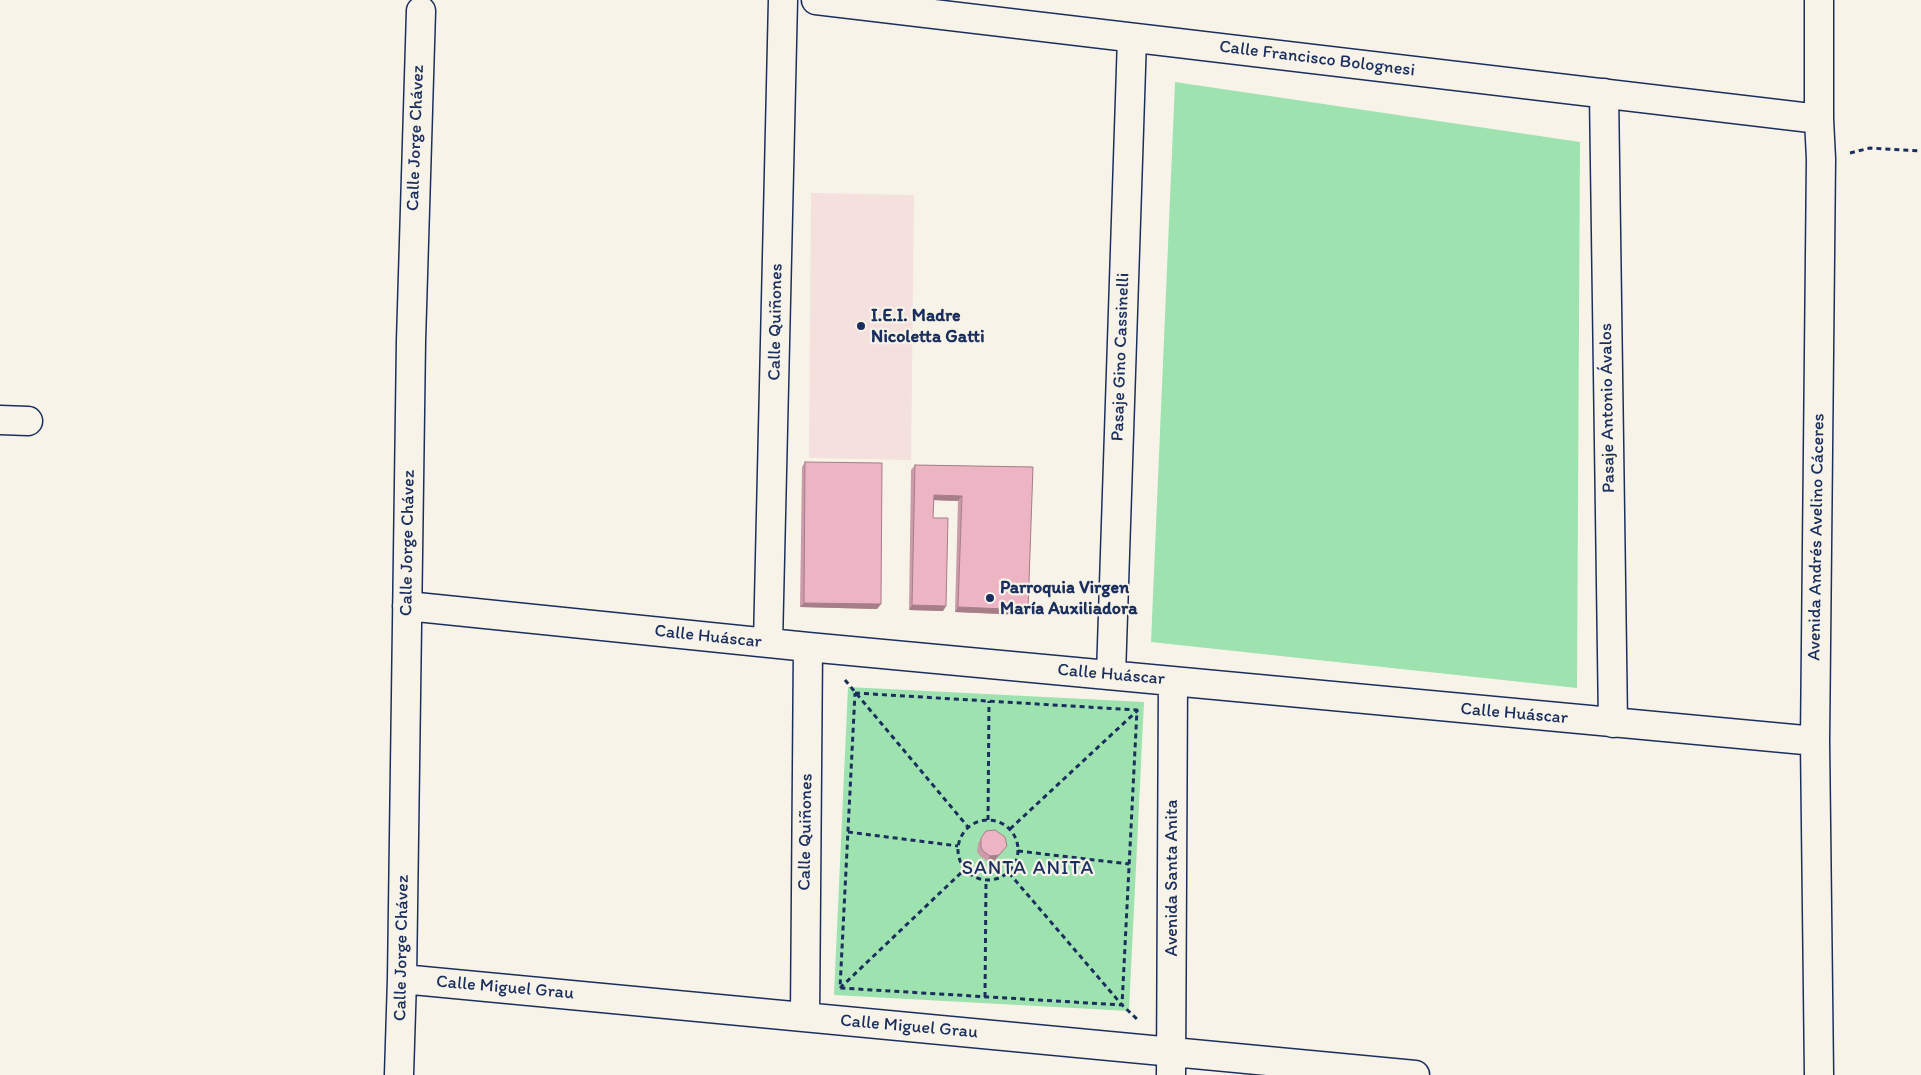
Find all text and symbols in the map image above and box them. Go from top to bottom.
street label: Calle Francisco Bolognesi [1218,36,1416,82]
street label: Calle Jorge Chávez [403,65,429,211]
street label: Calle Quiñones [764,263,788,381]
street label: Pasaje Gino Cassinelli [1107,272,1135,442]
place label: I.E.I. Madre Nicoletta Gatti [871,305,985,348]
marker: I.E.I. Madre Nicoletta Gatti [855,320,867,332]
street label: Pasaje Antonio Ávalos [1596,323,1620,493]
street label: Avenida Andrés Avelino Cáceres [1804,413,1830,661]
street label: Calle Jorge Chávez [396,470,420,616]
place label: Parroquia Virgen María Auxiliadora [1000,577,1137,620]
marker: Parroquia Virgen María Auxiliadora [984,592,996,604]
street label: Calle Huáscar [653,621,763,653]
street label: Calle Huáscar [1056,660,1166,690]
street label: Calle Huáscar [1459,699,1569,729]
street label: Calle Quiñones [794,773,818,891]
street label: Avenida Santa Anita [1161,800,1183,956]
district label: SANTA ANITA [960,857,1096,881]
street label: Calle Jorge Chávez [390,875,414,1021]
street label: Calle Miguel Grau [435,971,575,1005]
street label: Calle Miguel Grau [839,1010,979,1044]

